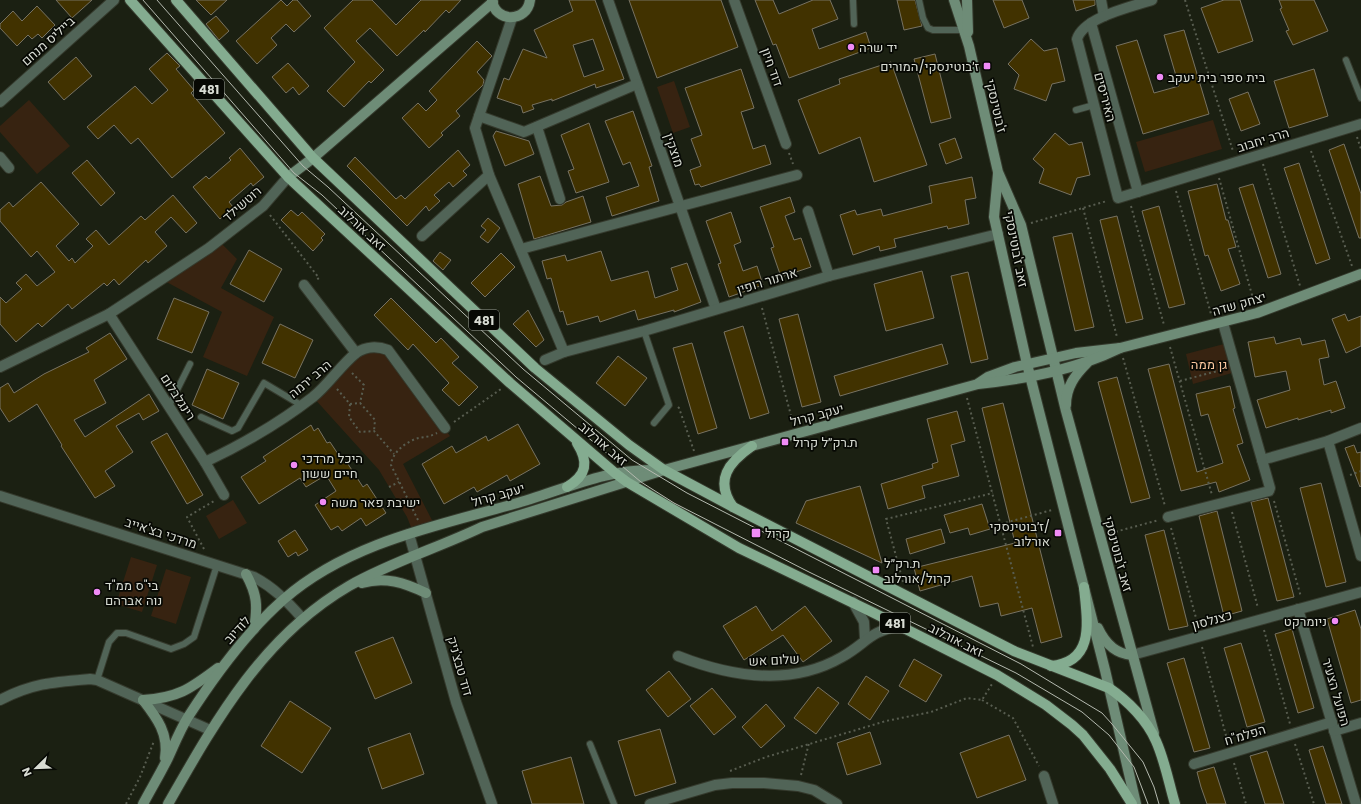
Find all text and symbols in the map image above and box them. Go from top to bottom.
street label: בייליס מנחם [17,12,79,70]
place label: יד שרה [859,38,898,57]
marker: יד שרה [846,42,856,52]
street label: דוד חיון [756,45,788,89]
place label: ז׳בוטינסקי/המורים [880,57,979,76]
marker: ז׳בוטינסקי/המורים [982,61,992,71]
place label: בית ספר בית יעקב [1168,68,1266,87]
street label: האיריסים [1089,70,1121,124]
marker: בית ספר בית יעקב [1155,72,1165,82]
street label: ז'בוטינסקי [981,77,1011,135]
road number: 481 [194,79,224,99]
street label: הרב יחבוב [1235,123,1291,157]
street label: מוצקין [659,130,689,170]
street label: רוטשילד [218,182,266,226]
street label: זאב אורלוב [334,201,390,255]
street label: זאב ז'בוטינסקי [999,209,1033,289]
street label: ארתור רופין [734,263,800,299]
street label: יצחק שדה [1210,287,1268,321]
road number: 481 [469,310,499,330]
street label: הרב ירמה [285,355,335,403]
park label: גן ממה [1191,355,1227,374]
street label: רינגלבלום [156,370,200,424]
street label: יעקב קרול [788,399,846,431]
street label: זאב אורלוב [574,417,632,471]
place label: ת.רק״ל קרול [793,433,858,452]
marker: ת.רק״ל קרול [780,437,790,447]
place label: היכל מרדכי חיים ששון [302,449,363,483]
marker: היכל מרדכי חיים ששון [289,460,299,470]
street label: יעקב קרול [469,478,527,512]
place label: ישיבת פאר משה [331,493,420,512]
marker: ישיבת פאר משה [318,497,328,507]
street label: מרדכי בצ'אייב [122,512,200,554]
street label: זאב ז'בוטינסקי [1099,514,1137,594]
place label: ז׳בוטינסקי/ אורלוב [989,517,1050,551]
place label: קרול [765,524,790,543]
marker: קרול [750,527,762,539]
marker: ז׳בוטינסקי/ אורלוב [1053,528,1063,538]
place label: ת.רק״ל קרול/אורלוב [884,554,951,588]
marker: ת.רק״ל קרול/אורלוב [871,565,881,575]
place label: בי"ס ממ"ד נוה אברהם [105,576,162,610]
marker: בי"ס ממ"ד נוה אברהם [92,587,102,597]
street label: כצנלסון [1190,605,1234,635]
street label: לודיוב [219,612,255,648]
place label: ניומרקט [1284,612,1327,631]
road number: 481 [880,613,910,633]
marker: ניומרקט [1330,616,1340,626]
street label: זאב אורלוב [925,618,987,662]
street label: דוד טבצ'ניק [442,634,478,698]
street label: שלום אש [748,649,800,671]
street label: הפועל הצעיר [1317,656,1355,728]
street label: הפלמ"ח [1222,720,1268,750]
north arrow [16,748,56,788]
text: N [18,765,36,779]

